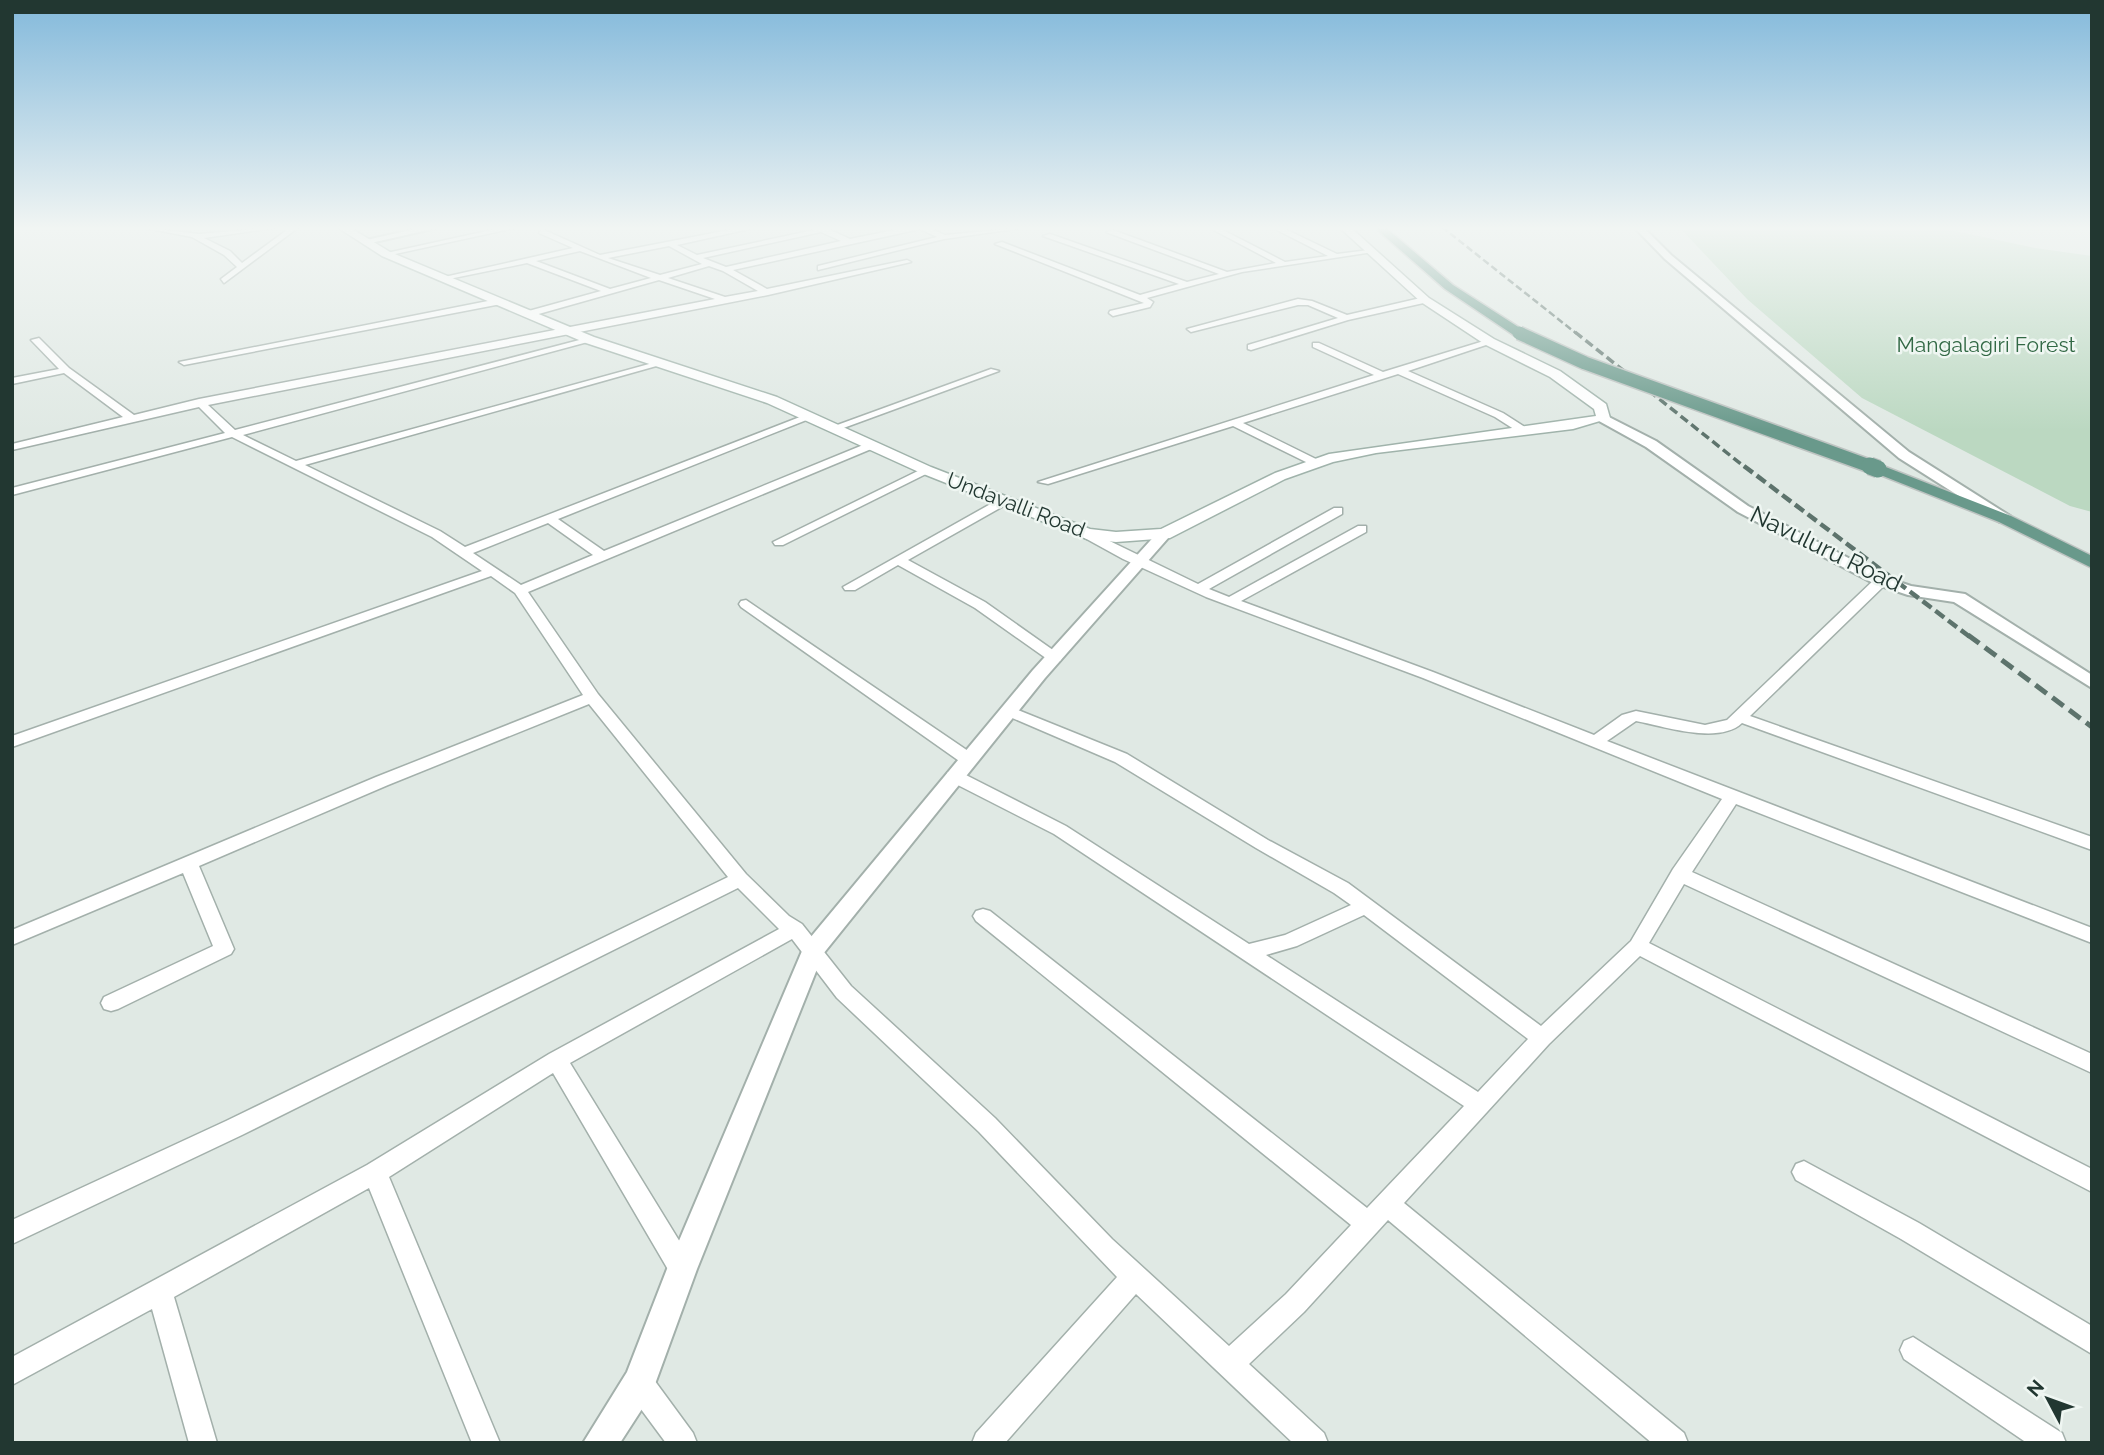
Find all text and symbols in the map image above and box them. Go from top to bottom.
park label: Mangalagiri Forest [1896,332,2076,357]
street label: Undavalli Road [943,467,1089,542]
street label: Navuluru Road [1746,499,1907,598]
north arrow [2013,1364,2083,1434]
text: N [2022,1375,2048,1401]

